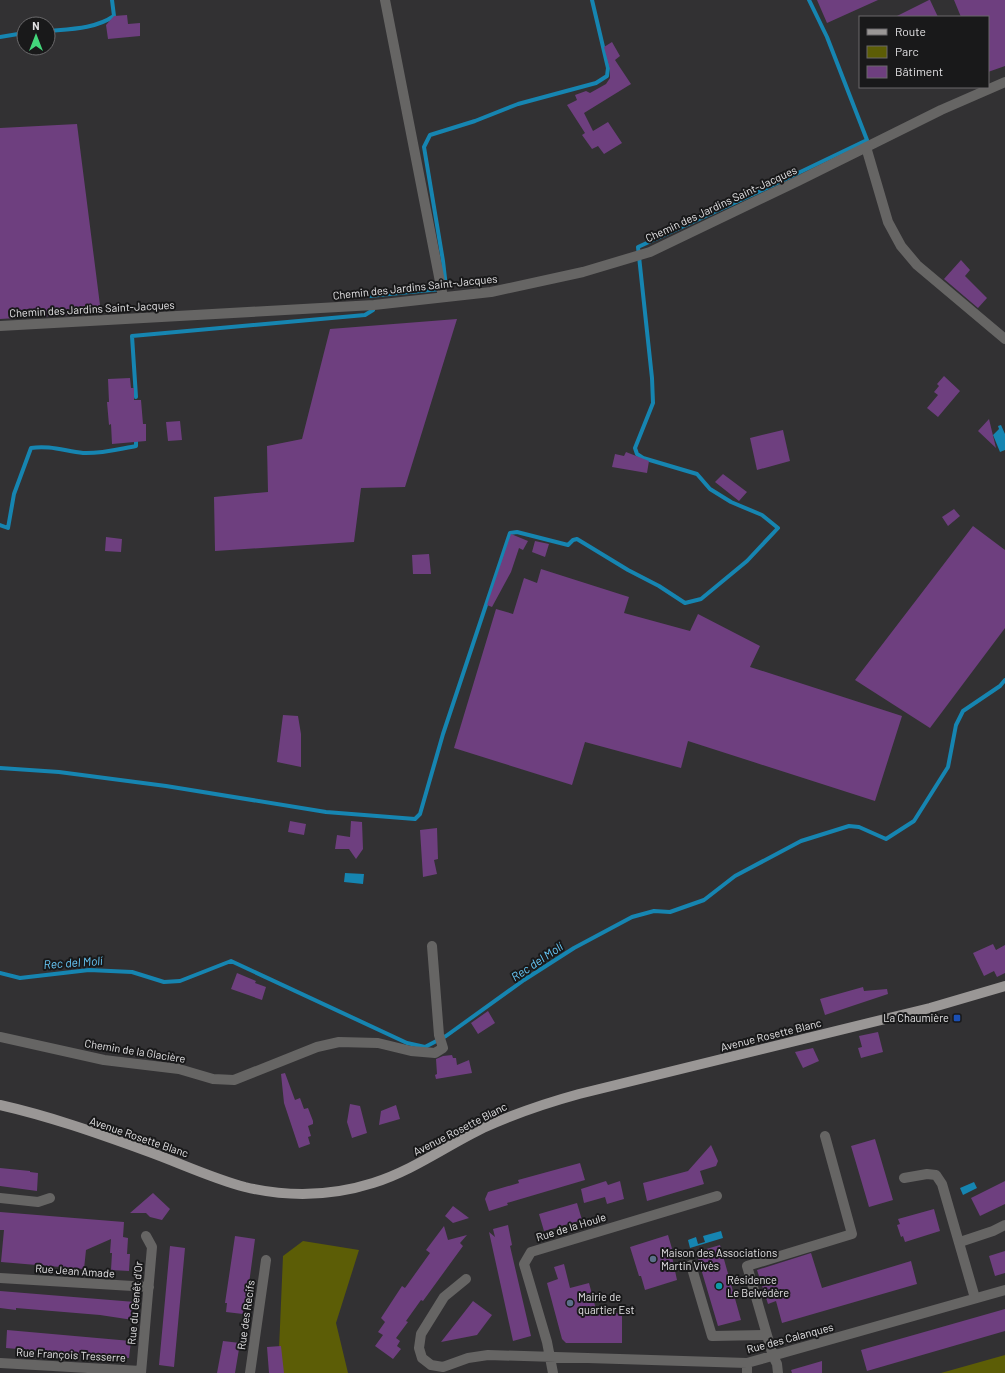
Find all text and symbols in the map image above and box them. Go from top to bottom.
north arrow [16,16,56,56]
legend [859,16,989,88]
text: N [32,19,40,32]
text: Route [895,24,926,38]
text: Parc [895,44,919,58]
text: Bâtiment [895,64,943,78]
street label: Chemin des Jardins Saint-Jacques [643,163,799,244]
street label: Chemin des Jardins Saint-Jacques [332,271,498,302]
street label: Chemin des Jardins Saint-Jacques [9,298,175,319]
water label: Rec del Molí [508,938,566,983]
water label: Rec del Molí [43,953,104,971]
place label: La Chaumière [883,1011,949,1024]
marker: La Chaumière [952,1013,962,1023]
street label: Avenue Rosette Blanc [719,1016,823,1053]
street label: Chemin de la Glacière [84,1036,187,1065]
street label: Avenue Rosette Blanc [411,1099,509,1158]
street label: Avenue Rosette Blanc [88,1114,190,1160]
street label: Rue de la Houle [534,1210,608,1243]
place label: Maison des Associations Martin Vivès [661,1246,777,1272]
marker: Maison des Associations Martin Vivès [648,1254,658,1264]
street label: Rue Jean Amade [35,1261,115,1280]
street label: Rue du Genêt d'Or [124,1261,145,1345]
place label: Résidence Le Belvédère [727,1273,789,1299]
street label: Rue des Recifs [234,1279,257,1351]
marker: Résidence Le Belvédère [714,1281,724,1291]
place label: Mairie de quartier Est [578,1290,635,1316]
marker: Mairie de quartier Est [565,1298,575,1308]
street label: Rue des Calanques [745,1320,835,1355]
street label: Rue François Tresserre [16,1345,126,1364]

